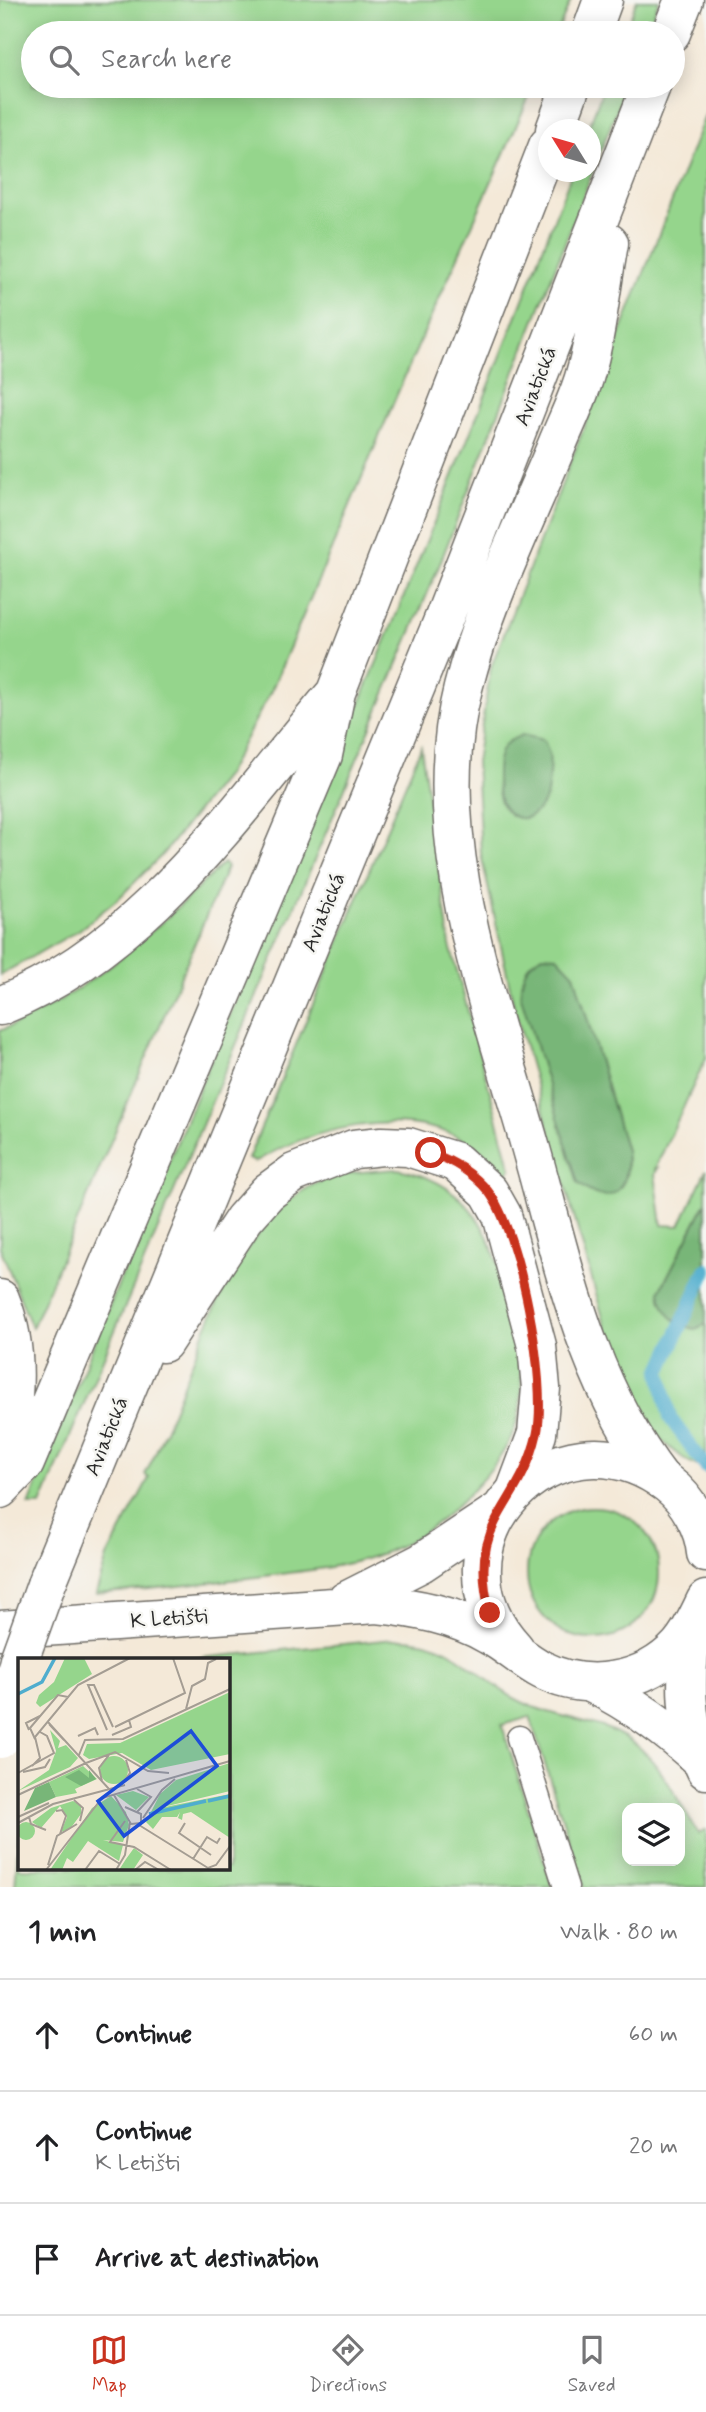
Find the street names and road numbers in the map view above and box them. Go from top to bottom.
street label: Aviatická [508,343,564,430]
street label: Aviatická [295,869,352,956]
street label: Aviatická [78,1393,135,1480]
street label: K Letišti [129,1602,209,1636]

